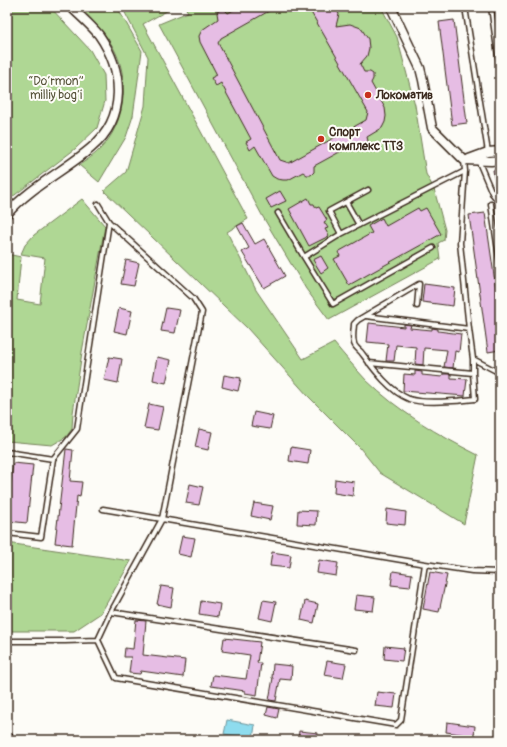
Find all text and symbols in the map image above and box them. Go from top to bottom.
park label: “Do‘rmon” milliy bog‘i [28,74,84,103]
place label: Локоматив [375,88,433,103]
marker: Локоматив [363,90,373,100]
place label: Спорт комплекс ТТЗ [329,125,403,154]
marker: Спорт комплекс ТТЗ [316,134,326,144]

